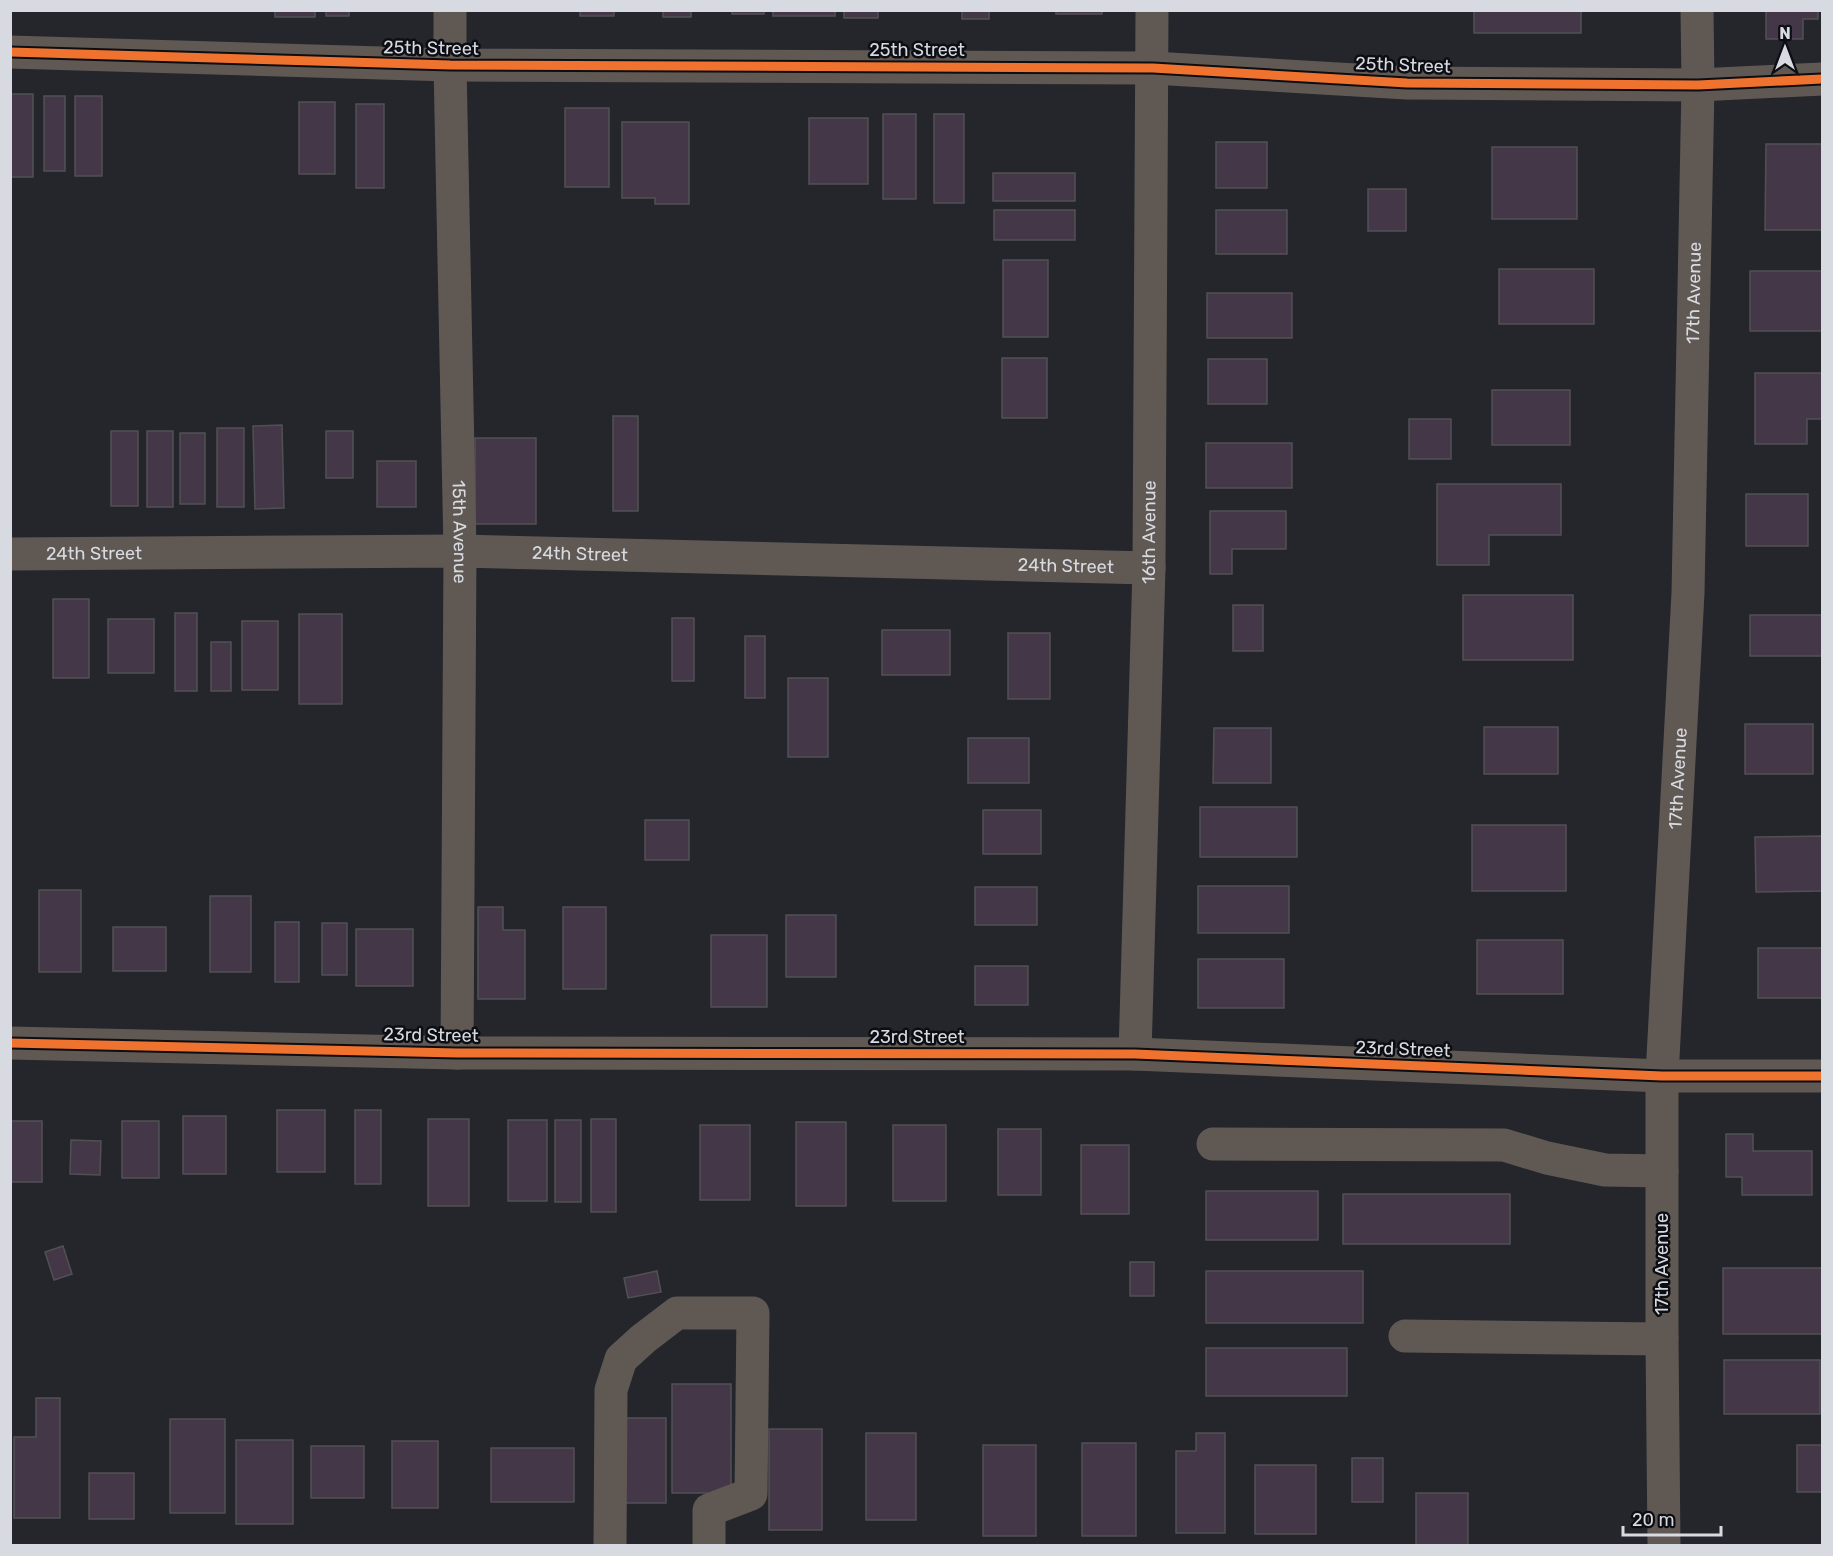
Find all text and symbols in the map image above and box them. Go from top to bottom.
north arrow [1755,18,1815,78]
text: N [1779,24,1791,43]
street label: 25th Street [383,36,479,60]
street label: 25th Street [869,39,965,61]
street label: 25th Street [1355,52,1451,78]
street label: 17th Avenue [1682,242,1706,344]
street label: 15th Avenue [448,480,471,584]
street label: 16th Avenue [1138,480,1160,584]
street label: 24th Street [46,542,142,565]
street label: 24th Street [532,542,628,566]
street label: 24th Street [1017,554,1114,578]
street label: 17th Avenue [1664,727,1692,830]
street label: 23rd Street [383,1023,479,1047]
street label: 23rd Street [869,1026,965,1048]
street label: 23rd Street [1355,1036,1451,1062]
street label: 17th Avenue [1651,1213,1673,1315]
scale bar [1623,1499,1720,1537]
text: 20 m [1632,1509,1674,1531]

